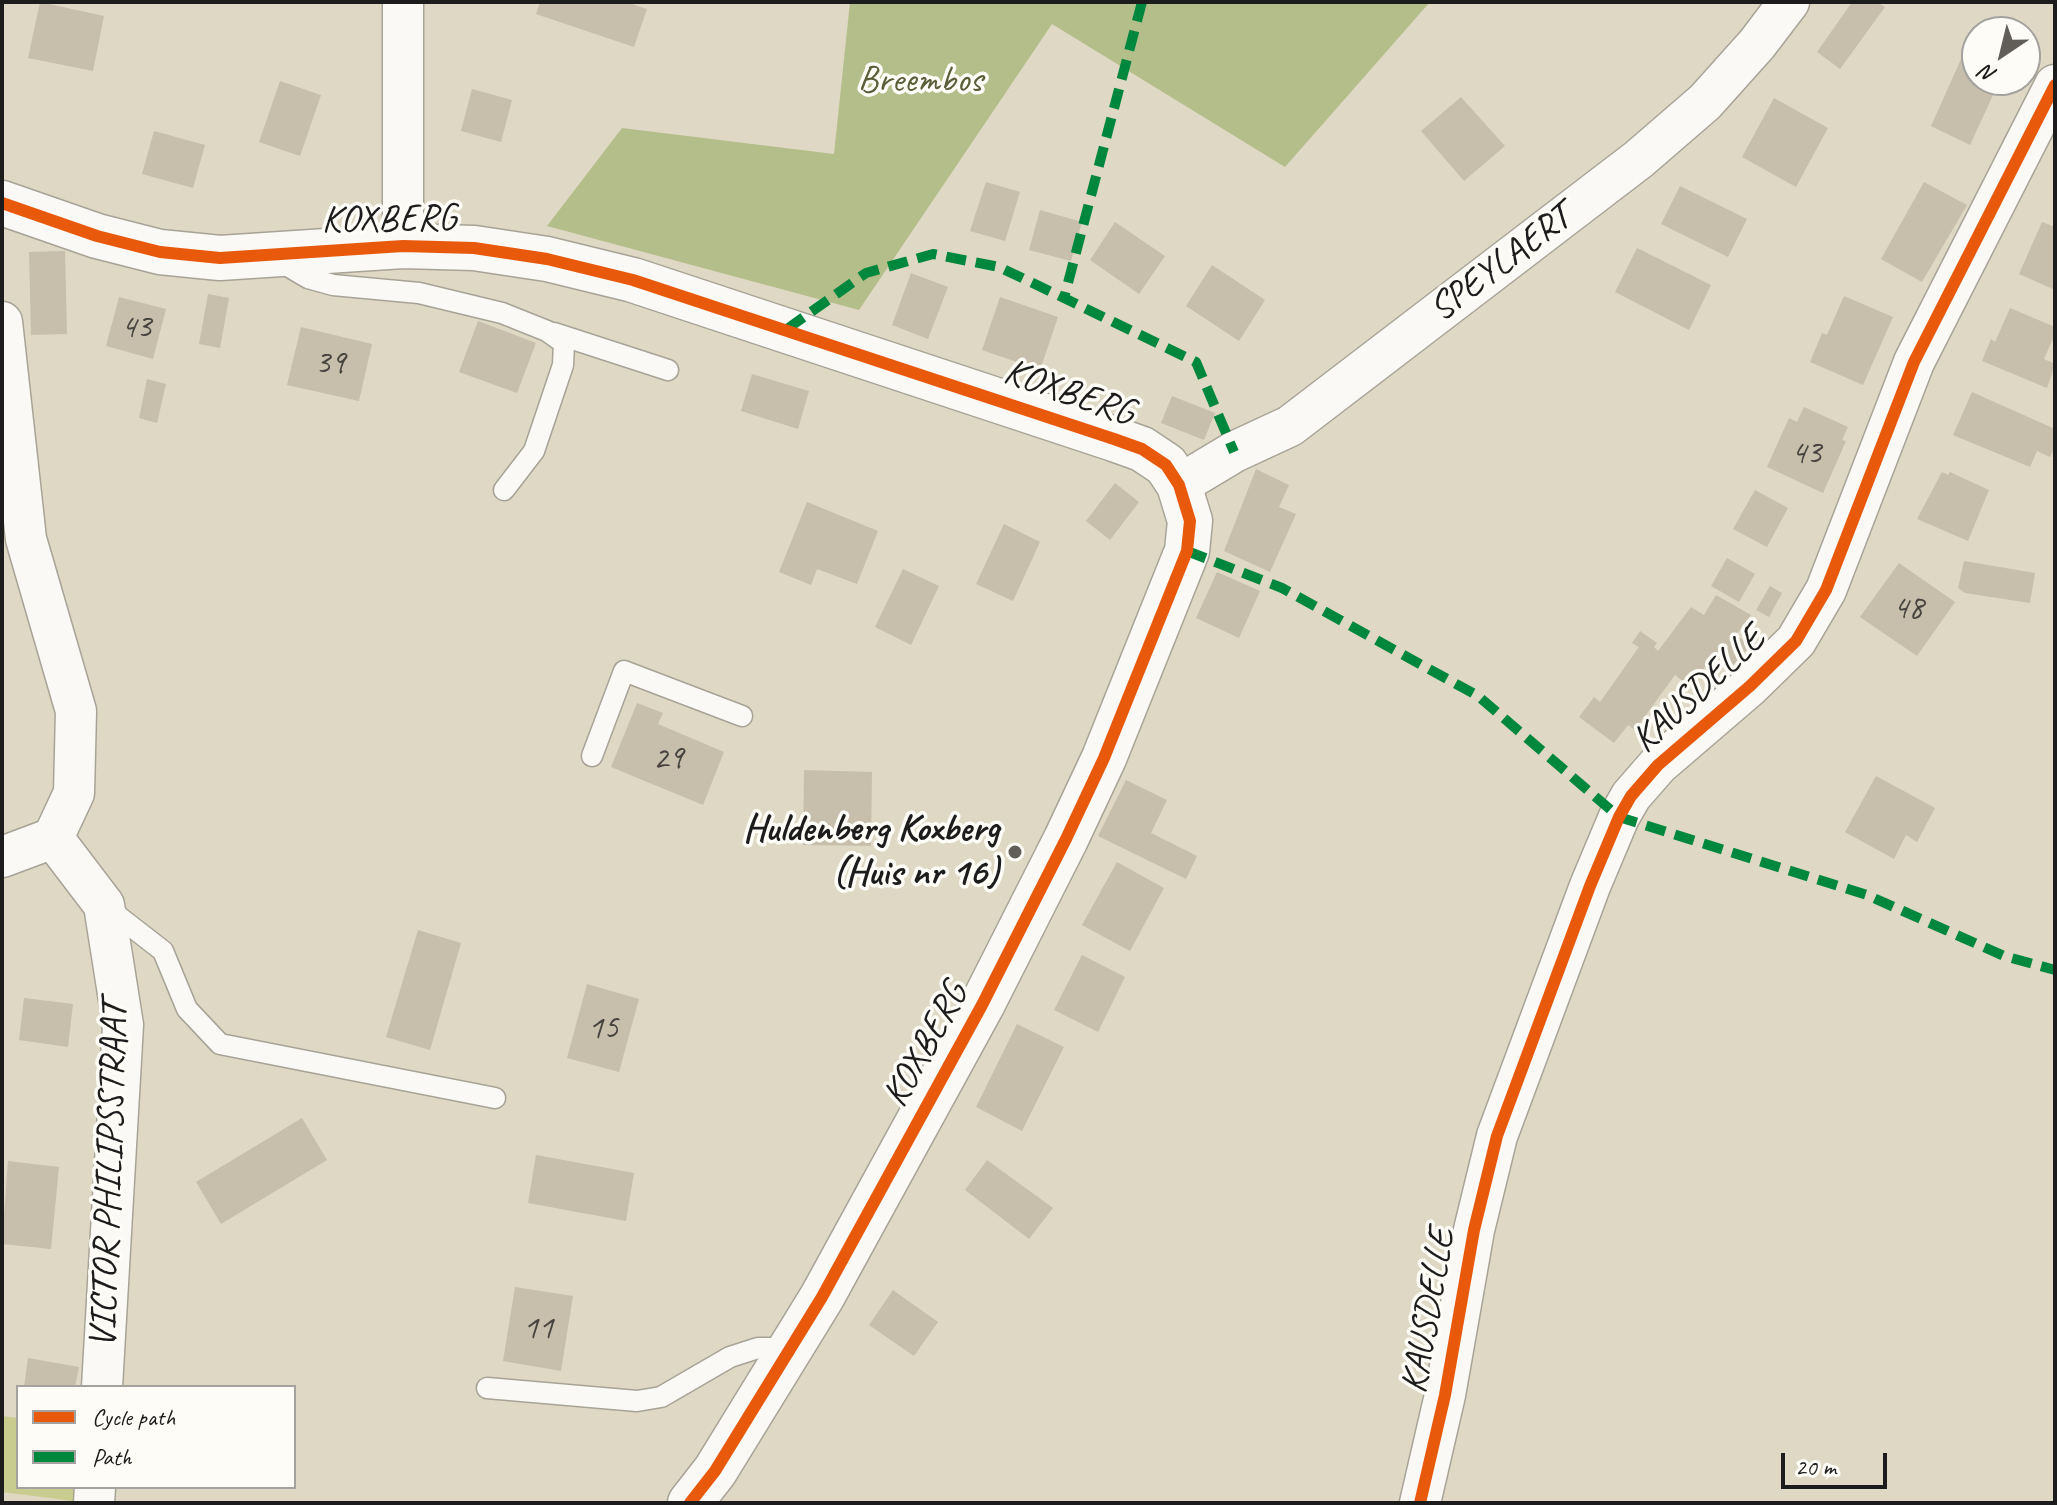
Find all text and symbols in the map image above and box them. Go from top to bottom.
north arrow [1961,16,2041,96]
park label: Breembos [858,58,982,104]
text: N [1975,59,2002,89]
street label: KOXBERG [321,196,457,244]
street label: SPEYLAERT [1421,196,1581,332]
house number: 43 [121,308,151,348]
house number: 39 [315,344,345,384]
street label: KOXBERG [998,350,1140,436]
house number: 43 [1791,434,1821,474]
house number: 48 [1893,589,1923,629]
street label: KAUSDELLE [1623,617,1775,763]
house number: 29 [653,739,683,779]
place label: Huldenberg Koxberg (Huis nr 16) [743,807,999,896]
marker: Huldenberg Koxberg (Huis nr 16) [1006,843,1024,861]
street label: KOXBERG [873,975,979,1115]
street label: VICTOR PHILIPSSTRAAT [81,1001,139,1349]
house number: 15 [588,1009,618,1049]
street label: KAUSDELLE [1392,1225,1466,1397]
house number: 11 [523,1309,553,1349]
legend [16,1385,296,1489]
text: Cycle path [92,1402,175,1432]
scale bar [1785,1437,1891,1487]
text: Path [92,1442,132,1472]
text: 20 m [1795,1452,1836,1482]

